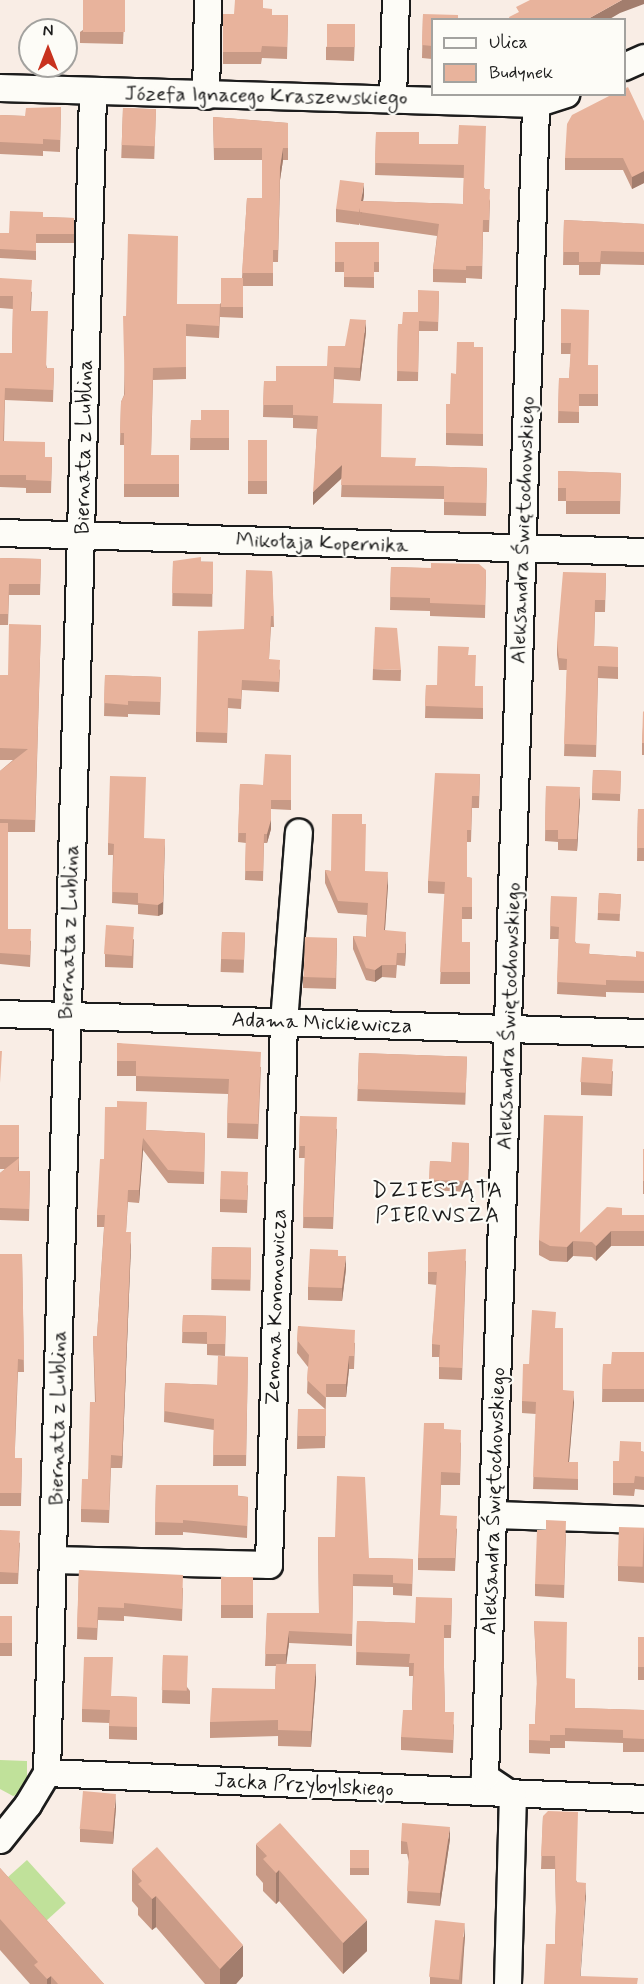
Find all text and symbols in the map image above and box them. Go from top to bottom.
north arrow [18,18,78,78]
legend [431,18,626,96]
text: N [43,21,53,42]
text: Ulica [489,31,528,55]
text: Budynek [489,61,553,85]
street label: Józefa Ignacego Kraszewskiego [126,81,406,111]
street label: Biernata z Lublina [70,359,98,535]
street label: Aleksandra Świętochowskiego [506,396,540,664]
street label: Mikołaja Kopernika [235,527,409,559]
street label: Biernata z Lublina [53,844,85,1020]
street label: Aleksandra Świętochowskiego [492,882,526,1150]
street label: Adama Mickiewicza [232,1007,412,1039]
district label: DZIESIĄTA PIERWSZA [374,1178,502,1230]
street label: Zenona Kononowicza [260,1208,292,1406]
street label: Biernata z Lublina [44,1330,72,1506]
street label: Aleksandra Świętochowskiego [477,1367,511,1635]
street label: Jacka Przybylskiego [214,1768,394,1802]

